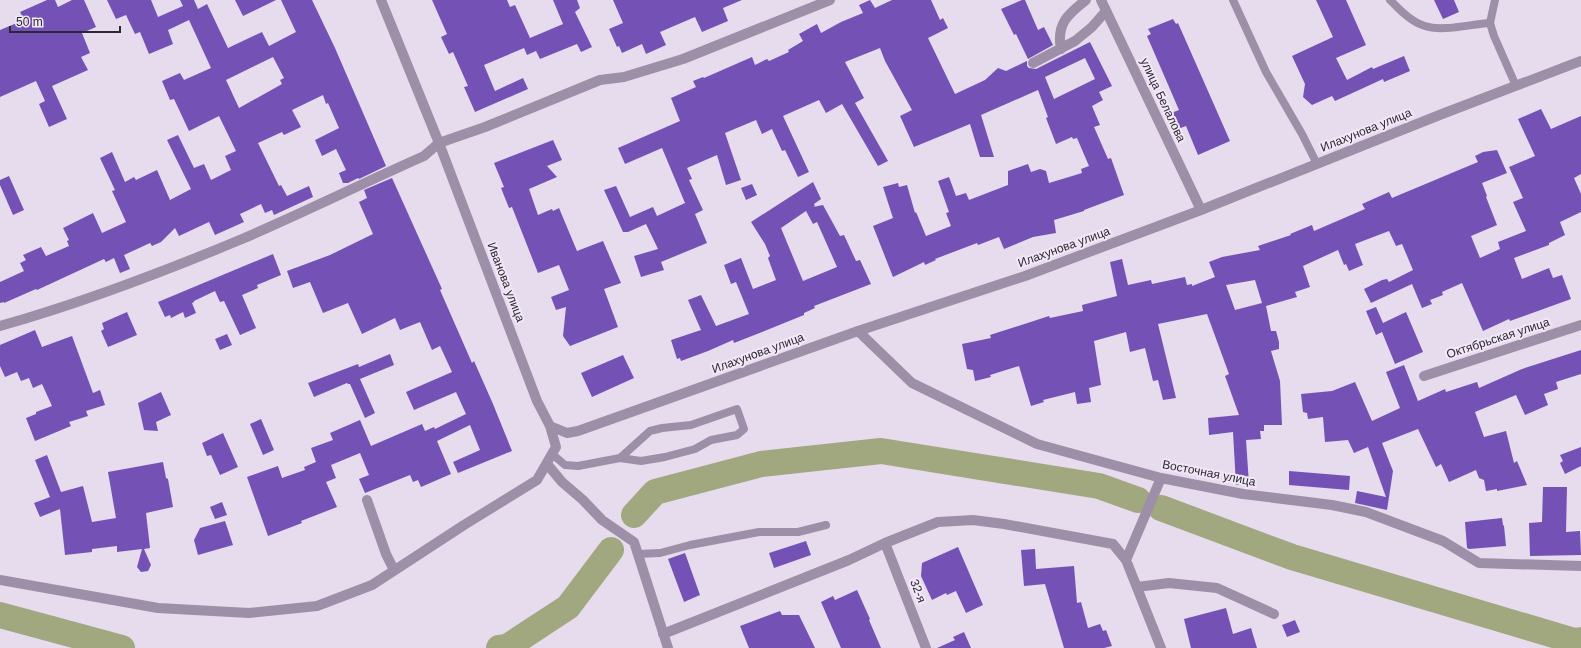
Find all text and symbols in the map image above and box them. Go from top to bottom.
scale bar [10,8,120,34]
text: 50 m [16,15,43,29]
street label: улица Белалова [1137,56,1189,144]
street label: Илахунова улица [1318,105,1414,155]
street label: Илахунова улица [1016,224,1112,270]
street label: Иванова улица [484,240,528,324]
street label: Октябрьская улица [1445,315,1552,361]
street label: Илахунова улица [710,330,806,376]
street label: Восточная улица [1161,457,1257,489]
street label: 32-я [907,577,929,605]

